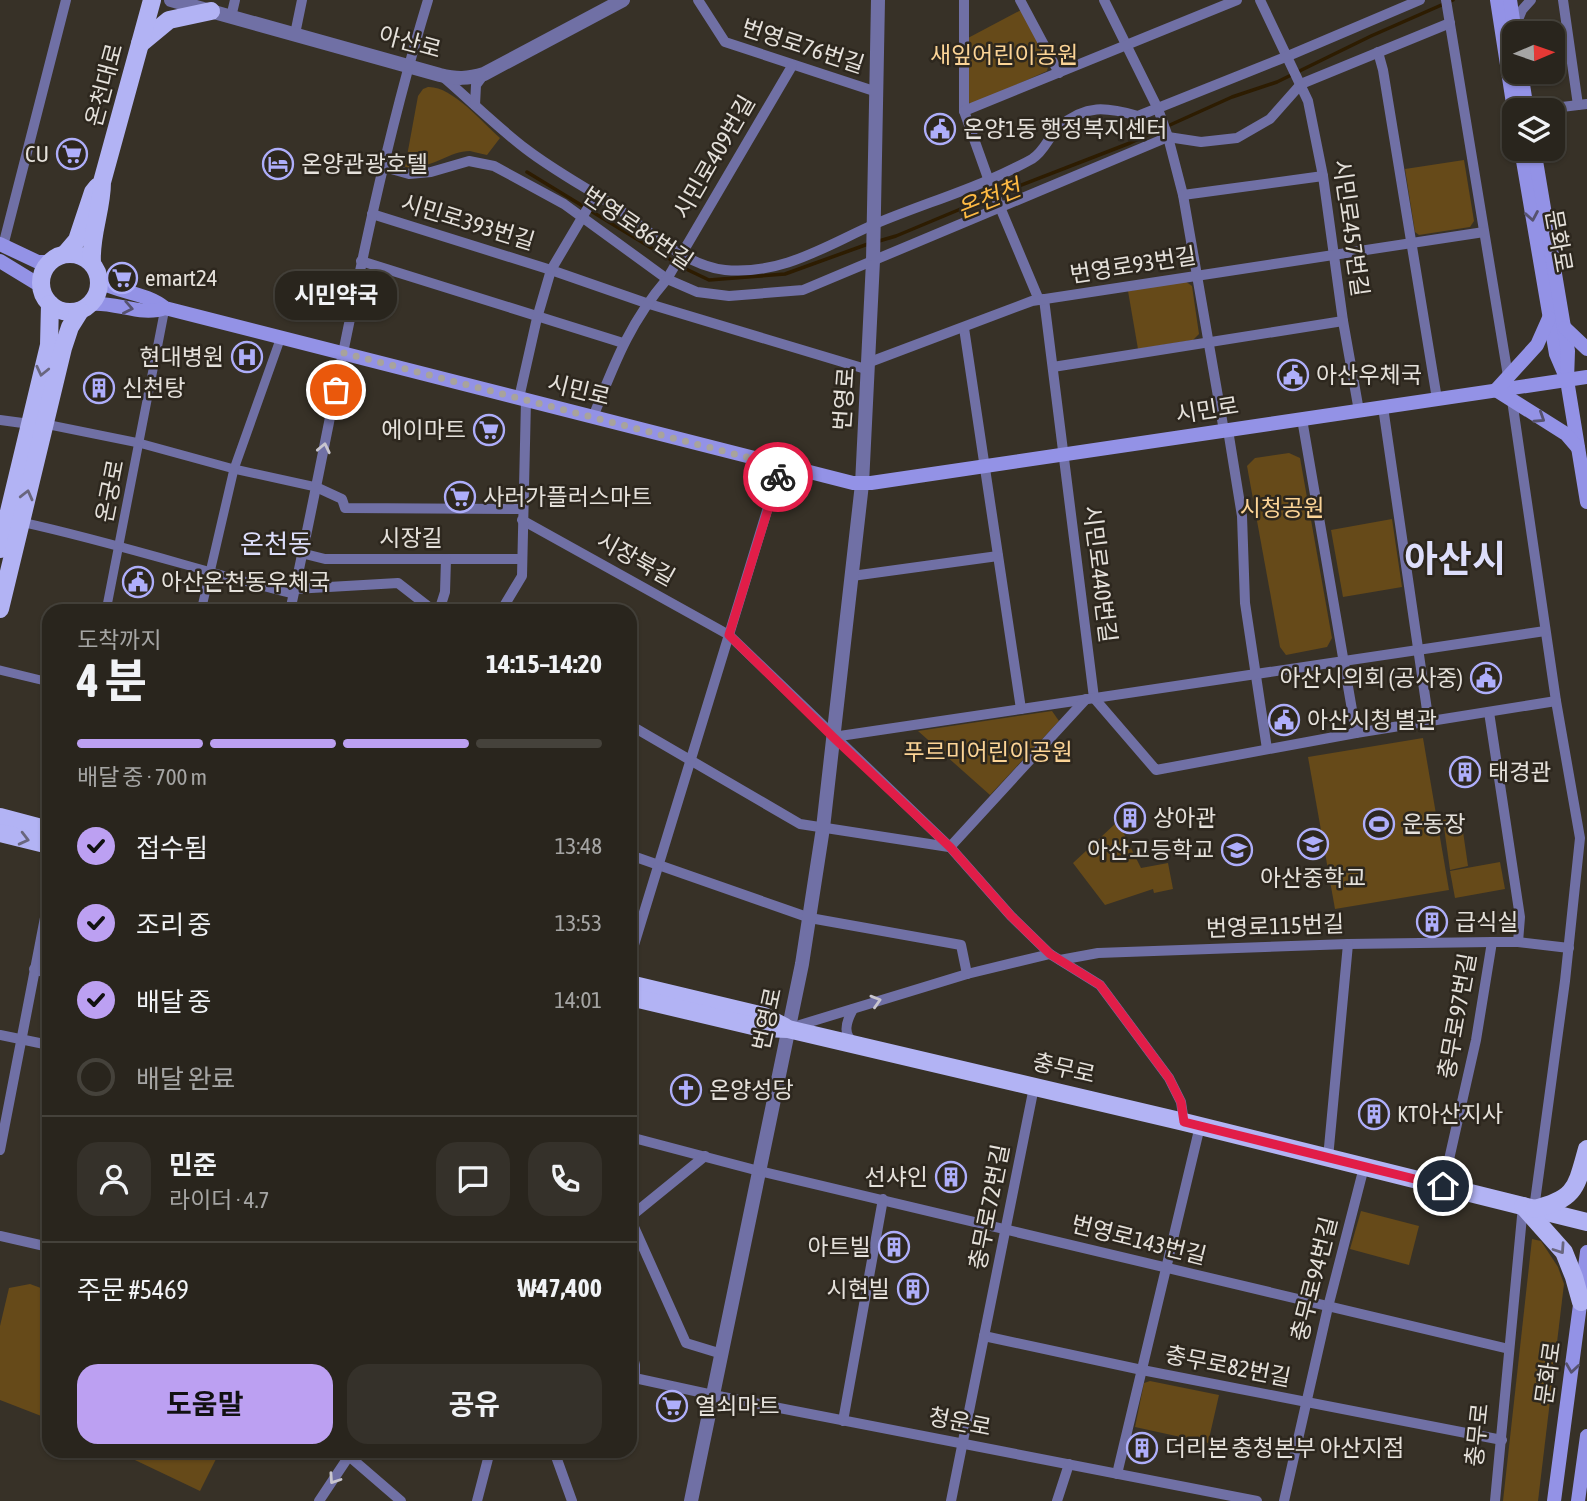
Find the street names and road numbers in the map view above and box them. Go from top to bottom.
street label: 번영로76번길 [738,14,868,78]
street label: 아산로 [376,21,444,63]
street label: 온천대로 [80,41,128,129]
street label: 시민로409번길 [668,91,760,223]
street label: 시민로457번길 [1329,158,1373,298]
street label: 번영로86번길 [578,182,698,274]
street label: 시민로393번길 [398,189,538,255]
street label: 문화로 [1541,207,1577,275]
street label: 번영로93번길 [1068,242,1198,288]
street label: 번영로 [829,366,859,432]
street label: 시민로 [545,370,613,410]
street label: 시민로 [1174,392,1240,428]
street label: 온궁로 [91,457,129,525]
street label: 시민로440번길 [1079,504,1121,644]
street label: 시장길 [379,525,443,551]
street label: 시장북길 [593,527,679,591]
street label: 번영로115번길 [1205,911,1345,941]
street label: 충무로97번길 [1433,951,1481,1081]
street label: 번영로 [748,985,786,1053]
street label: 충무로 [1030,1048,1098,1088]
street label: 충무로72번길 [964,1142,1014,1272]
street label: 번영로143번길 [1069,1211,1209,1269]
street label: 충무로94번길 [1286,1214,1342,1344]
street label: 문화로 [1531,1340,1565,1406]
street label: 충무로82번길 [1163,1341,1293,1391]
street label: 충무로 [1461,1402,1493,1468]
street label: 청운로 [926,1403,994,1441]

